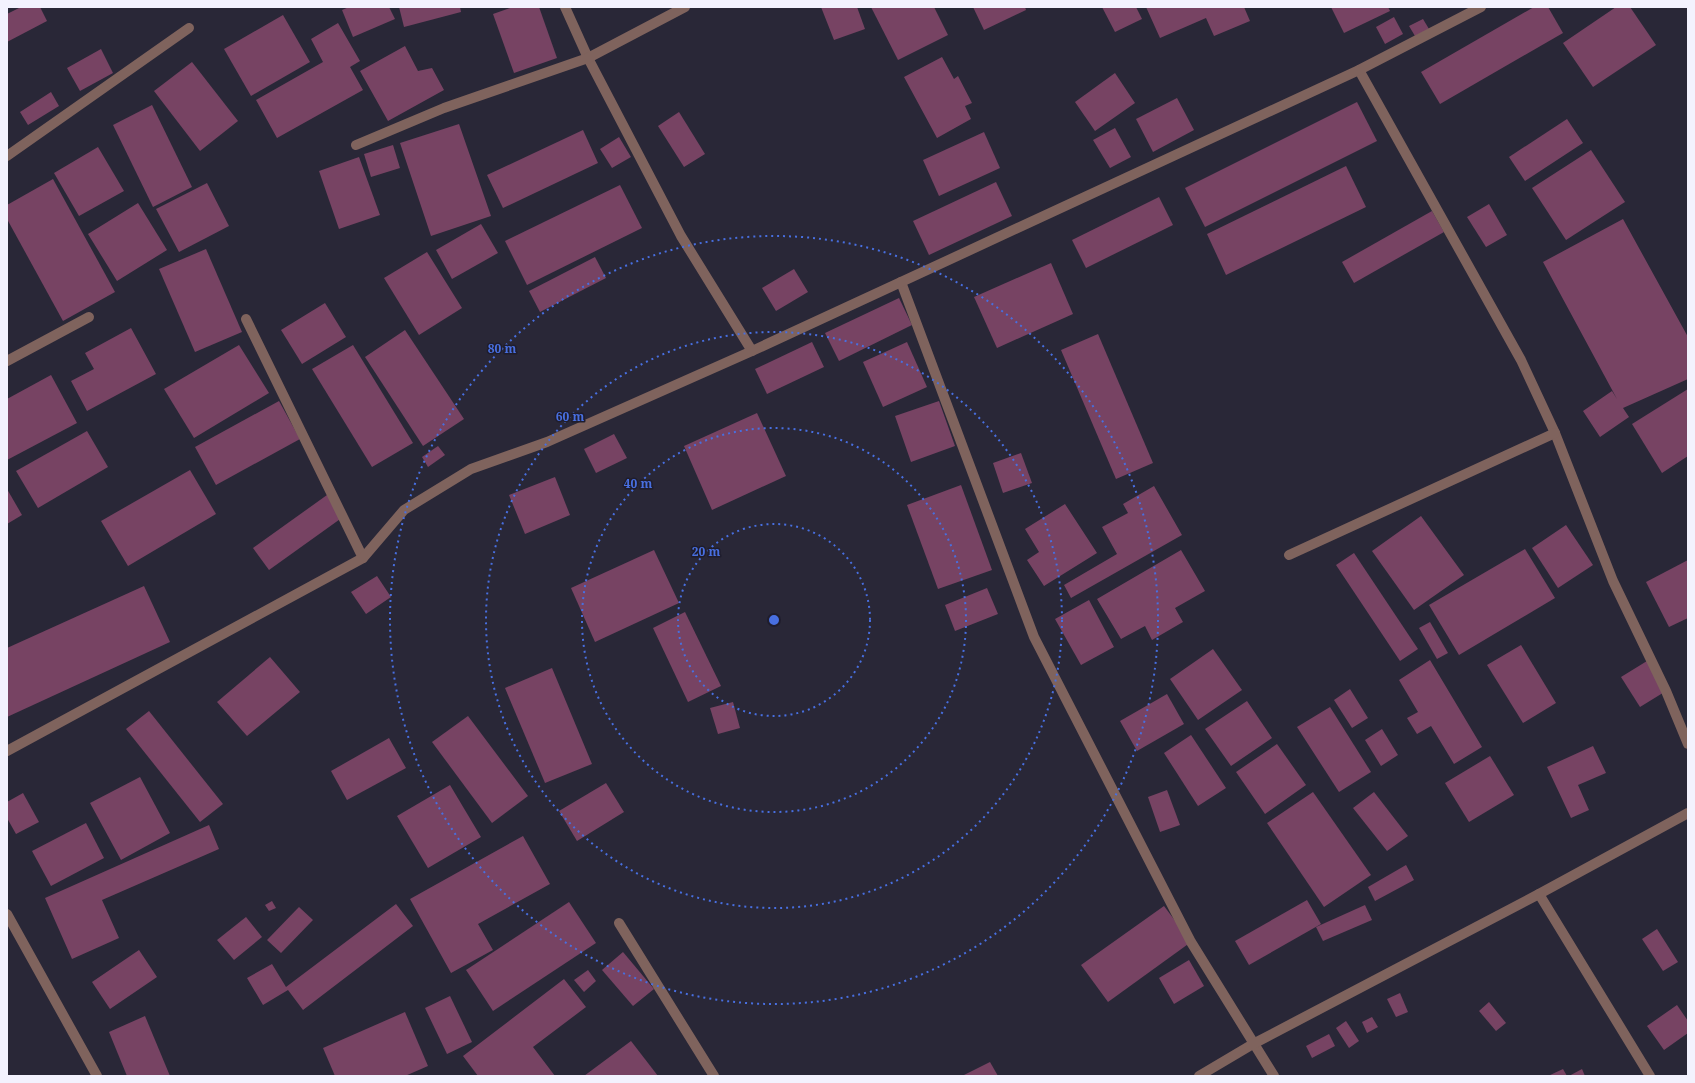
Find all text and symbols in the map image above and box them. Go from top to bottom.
text: 80 m [488,340,516,357]
text: 60 m [556,408,584,425]
text: 40 m [624,475,652,492]
text: 20 m [692,543,720,560]
centre of rings [767,613,781,627]

